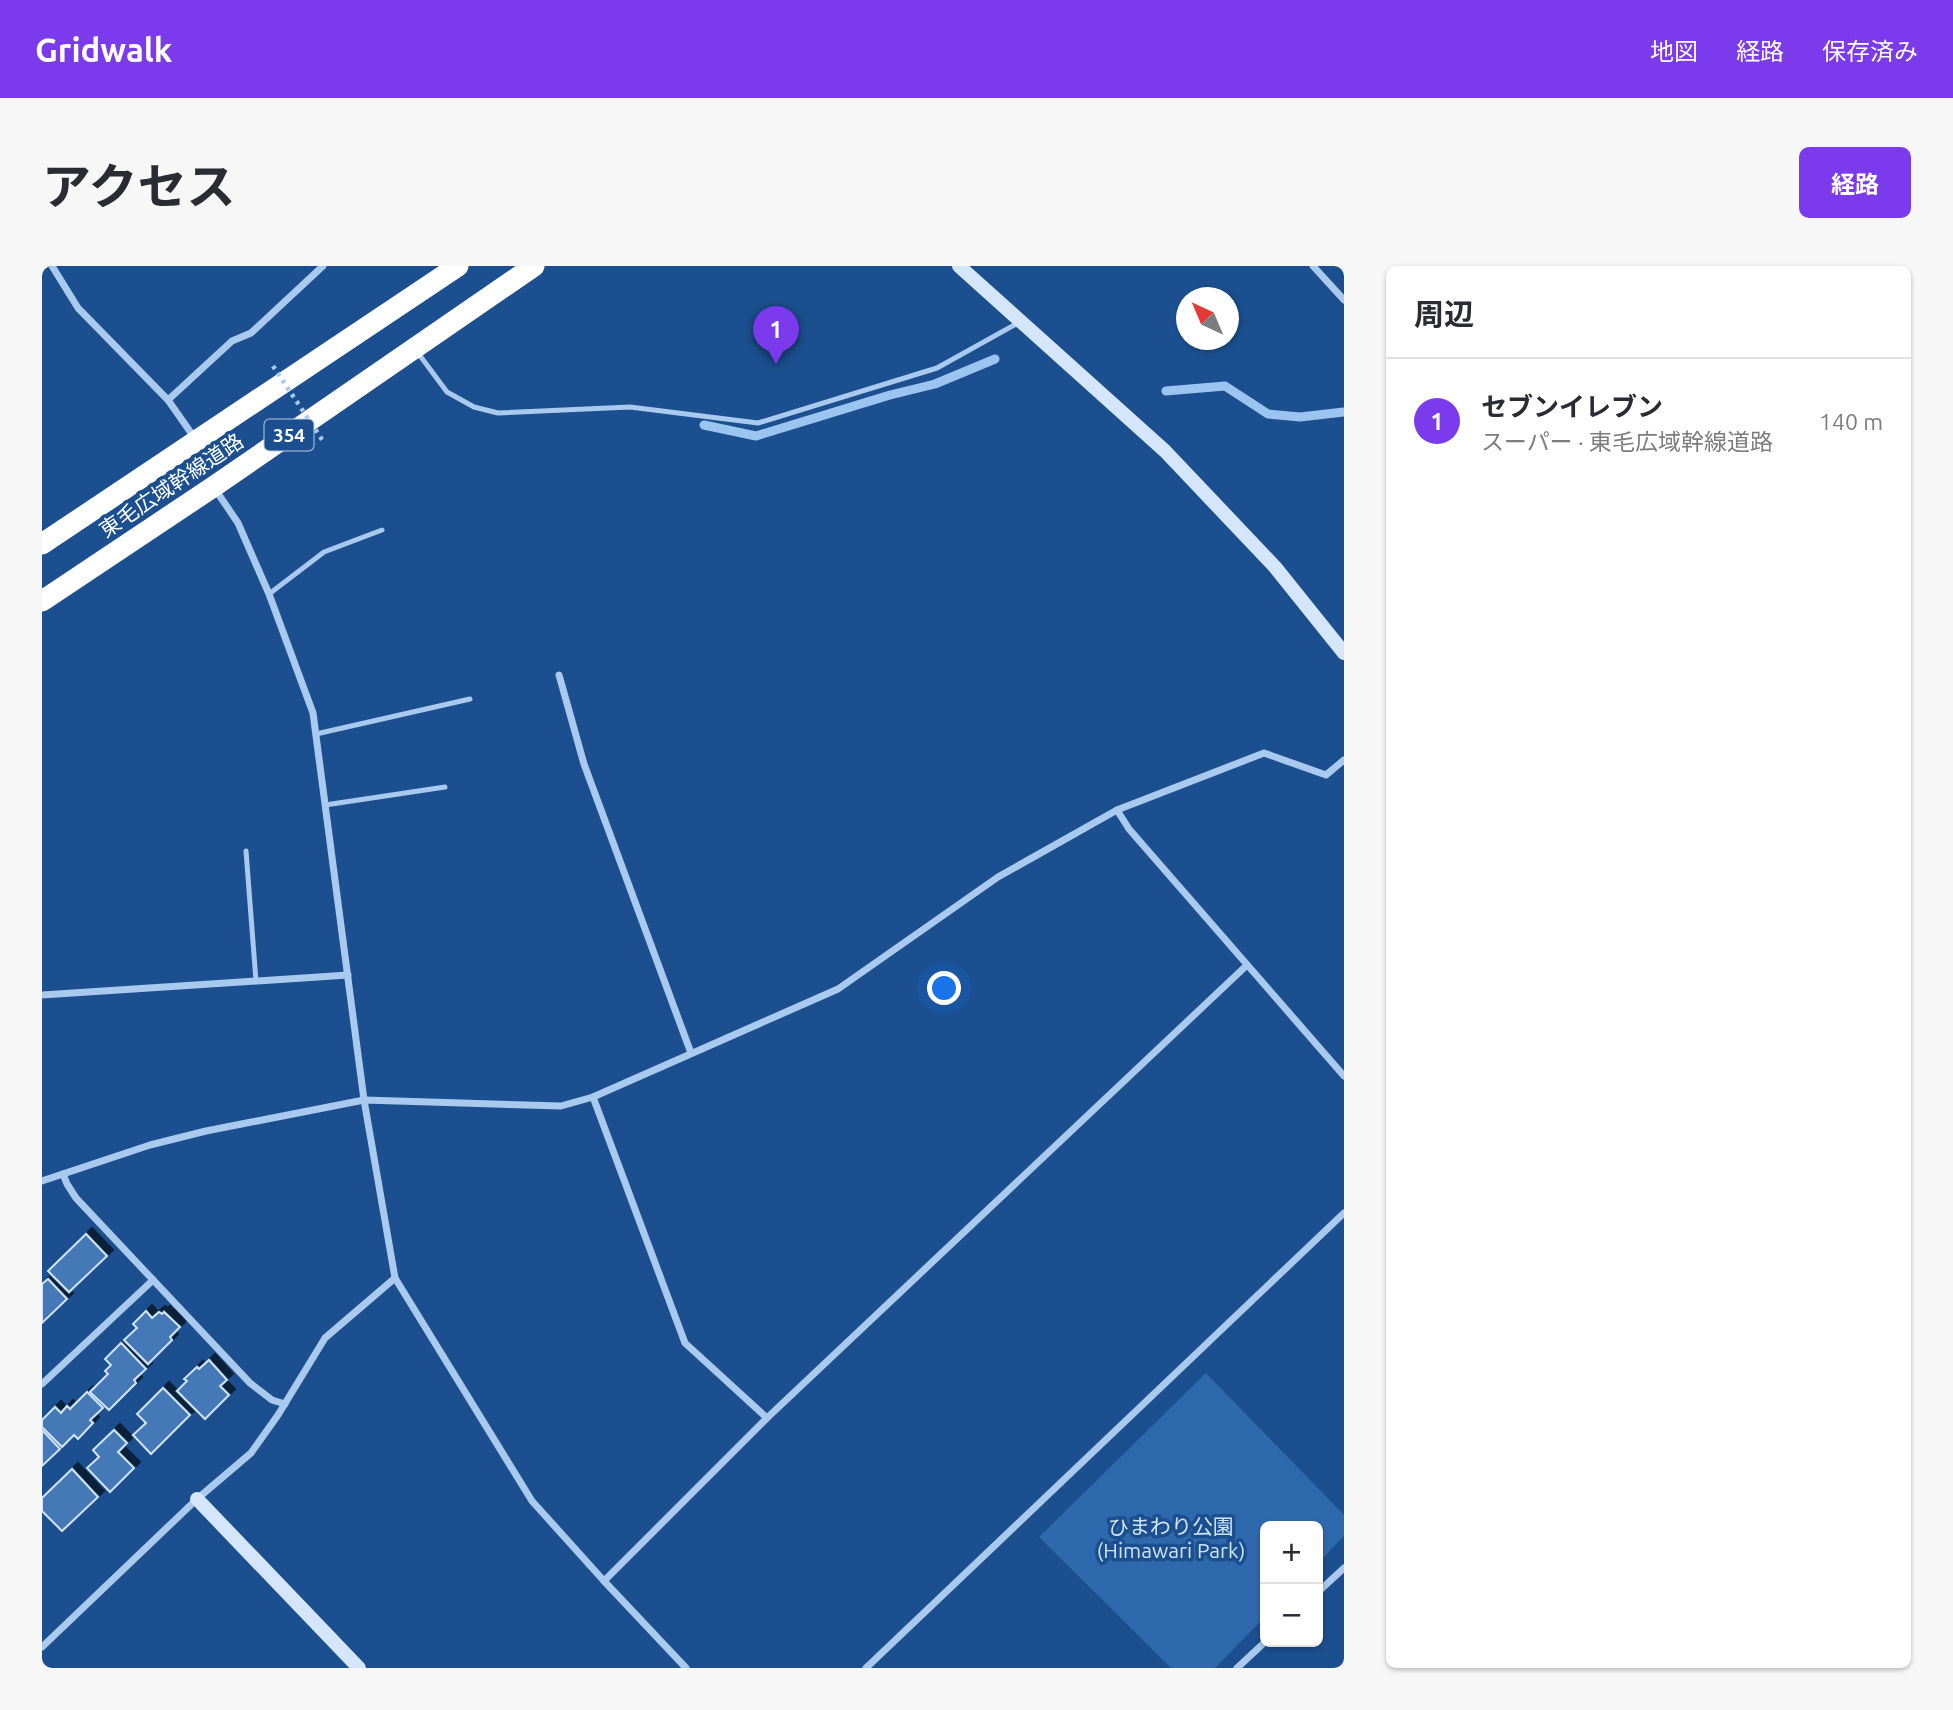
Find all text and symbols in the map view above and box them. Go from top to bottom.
text: Gridwalk [35,31,172,68]
text: 地図 [1650,38,1698,65]
text: 経路 [1736,38,1784,65]
text: 保存済み [1822,38,1918,65]
button: 経路 [1799,147,1911,218]
text: アクセス [42,158,236,213]
north arrow [1176,287,1239,350]
text: 周辺 [1414,297,1474,331]
pin: 1 [753,306,799,364]
text: セブンイレブン [1481,392,1663,421]
text: 1 [1431,409,1443,434]
text: 140 m [1819,409,1883,434]
road number: 354 [264,420,314,450]
street label: 東毛広域幹線道路 [95,428,247,542]
text: スーパー · 東毛広域幹線道路 [1481,429,1773,454]
your location [927,971,961,1005]
park label: ひまわり公園 (Himawari Park) [1097,1514,1245,1562]
map controls [1260,1521,1323,1647]
button: + [1260,1521,1323,1584]
button: − [1260,1584,1323,1647]

